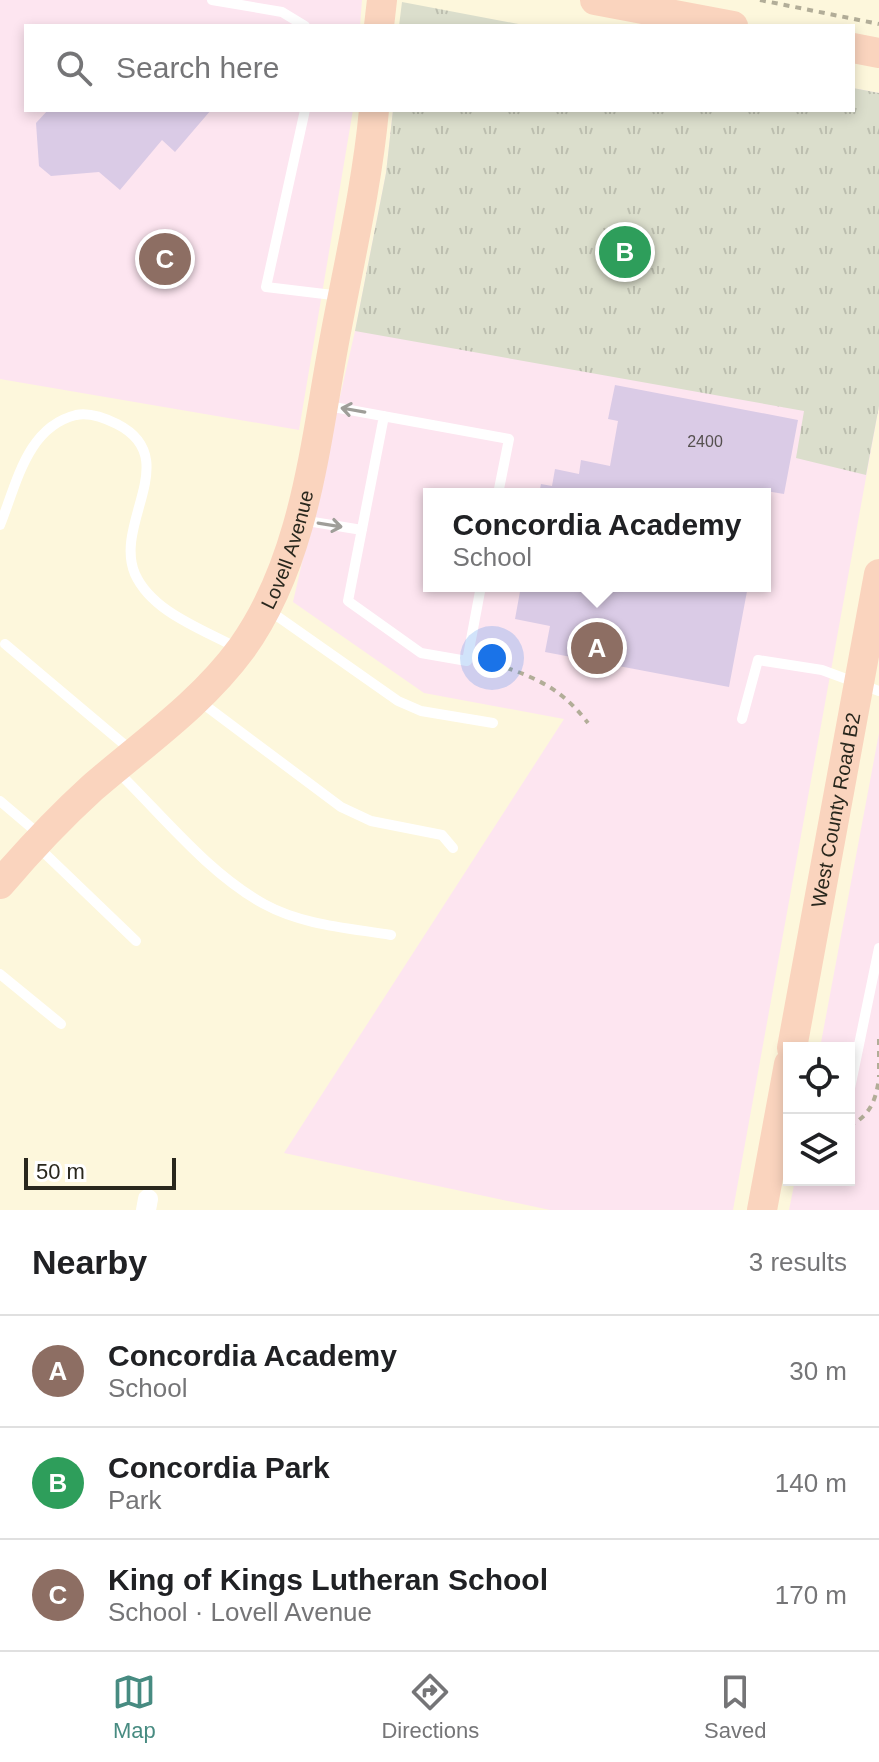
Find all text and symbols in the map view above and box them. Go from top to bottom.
search box [24,24,855,112]
icon: search [52,46,96,90]
text: Search here [116,51,279,84]
pin: B [599,222,651,282]
pin: C [139,229,191,289]
one-way arrow [341,402,366,417]
house number: 2400 [687,433,723,450]
street label: Lovell Avenue [257,488,317,613]
popup [423,488,771,592]
text: Concordia Academy [453,508,741,541]
one-way arrow [317,518,342,533]
text: School [453,542,532,572]
pin: A [571,618,623,678]
your location [472,638,512,678]
street label: West County Road B2 [807,711,864,909]
map controls [783,1042,855,1186]
button: locate [783,1042,855,1114]
button: layers [783,1114,855,1186]
scale bar [24,1154,176,1190]
text: 50 m [36,1159,85,1184]
text: Nearby [32,1243,147,1281]
text: 3 results [749,1247,847,1277]
text: Concordia Academy [108,1339,397,1372]
text: A [49,1356,67,1386]
text: 30 m [789,1356,847,1386]
text: School [108,1373,188,1403]
text: Concordia Park [108,1451,330,1484]
text: B [49,1468,67,1498]
text: 140 m [775,1468,847,1498]
text: Park [108,1485,161,1515]
text: King of Kings Lutheran School [108,1563,548,1596]
text: C [49,1580,67,1610]
text: 170 m [775,1580,847,1610]
text: School · Lovell Avenue [108,1597,372,1627]
tab: Map [112,1670,156,1744]
tab: Directions [381,1670,479,1744]
tab: Saved [704,1670,767,1744]

